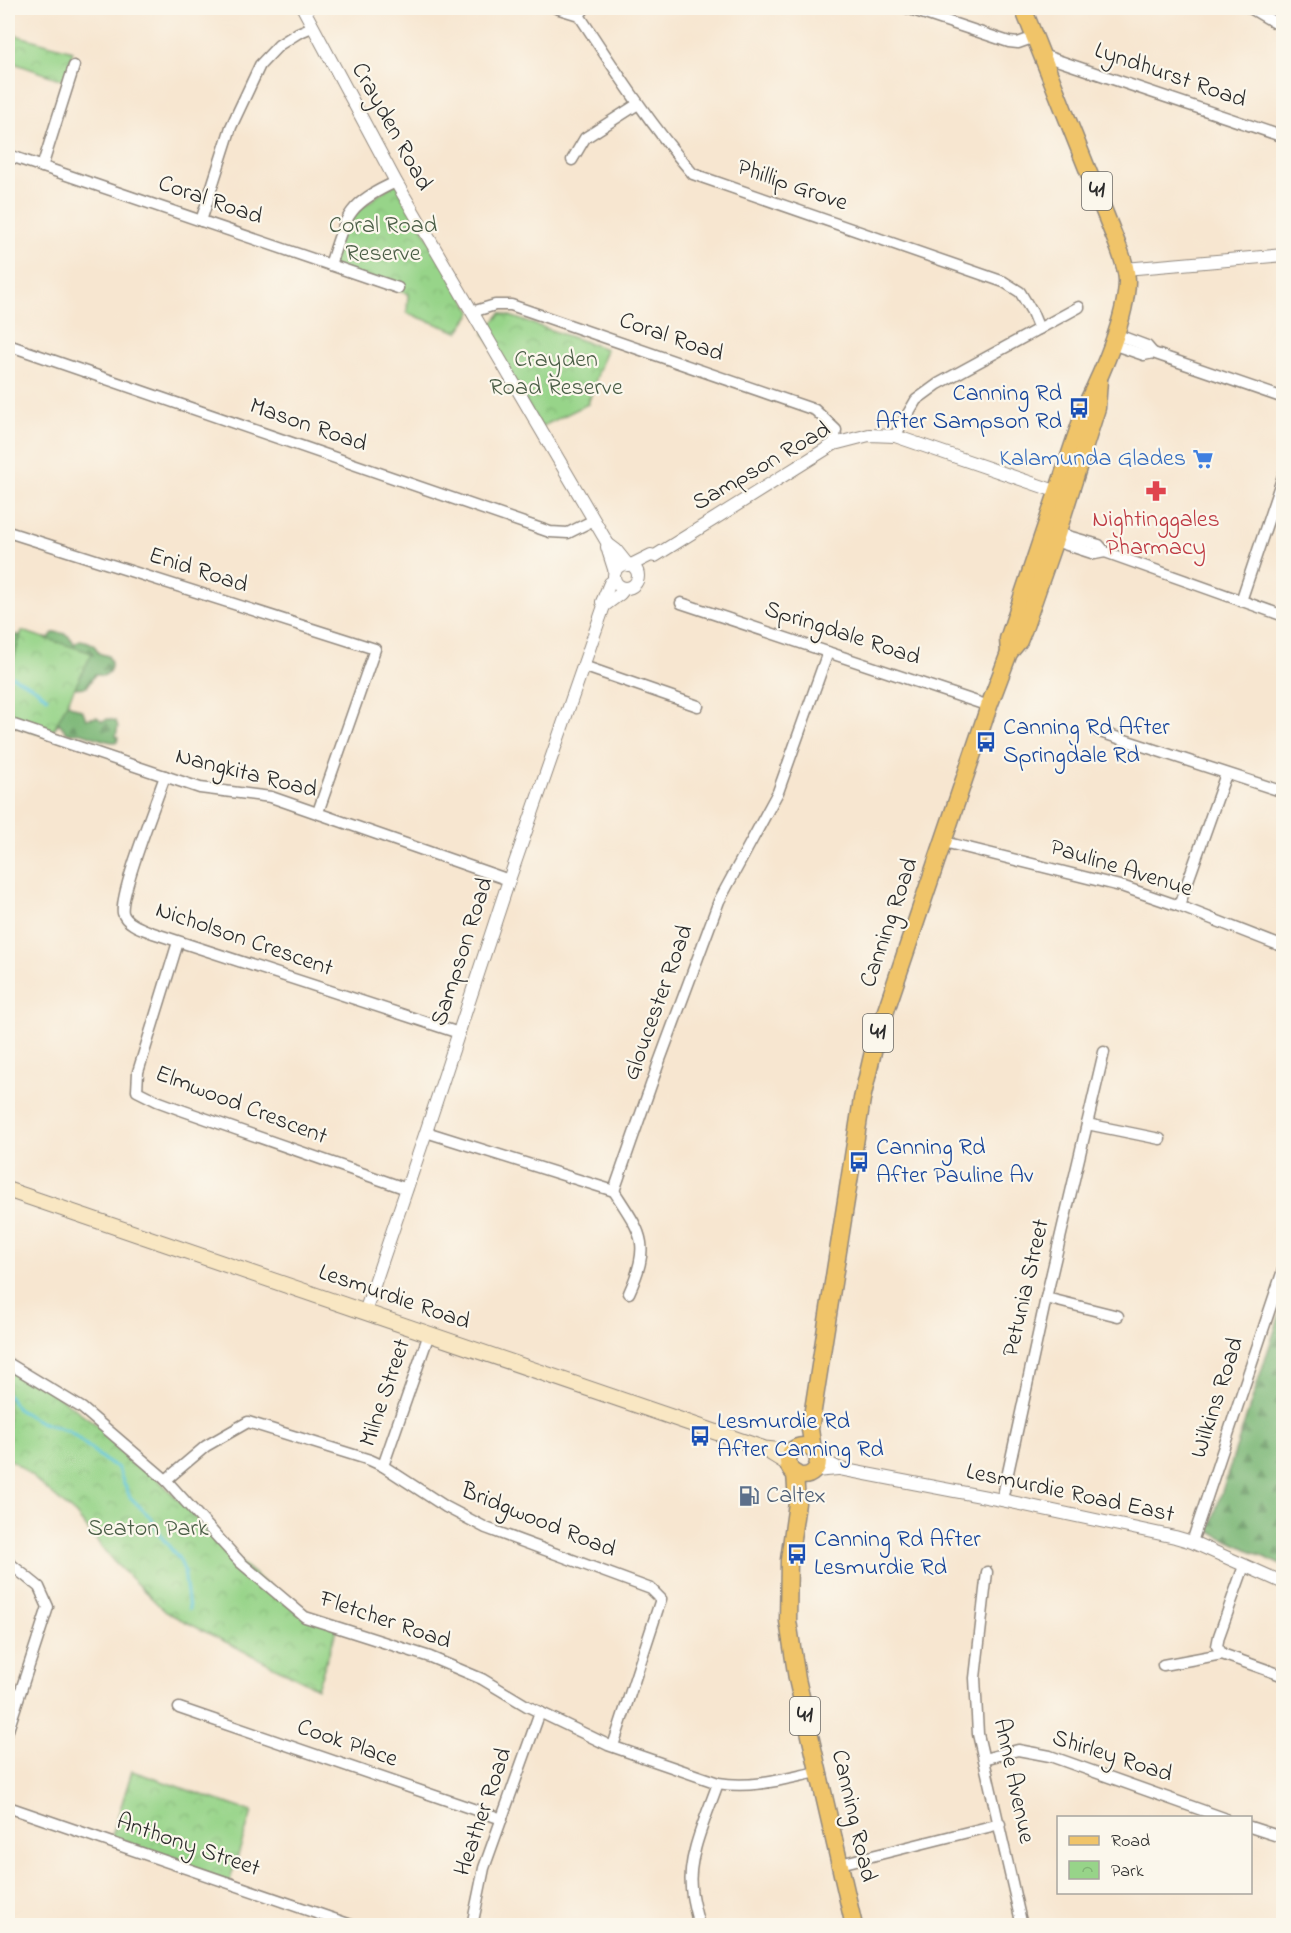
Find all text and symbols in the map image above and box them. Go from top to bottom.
street label: Lyndhurst Road [1089,34,1251,119]
street label: Crayden Road [340,56,441,198]
street label: Phillip Grove [732,151,852,221]
street label: Coral Road [153,167,267,235]
road number: 41 [1082,172,1112,210]
park label: Coral Road Reserve [329,209,438,272]
street label: Coral Road [614,304,728,372]
park label: Crayden Road Reserve [489,343,623,406]
place label: Canning Rd After Sampson Rd [875,377,1063,440]
street label: Mason Road [245,390,372,463]
bus stop icon: Canning Rd After Sampson Rd [1067,396,1091,420]
street label: Sampson Road [686,413,838,521]
place label: Kalamunda Glades [999,442,1186,477]
supermarket icon: Kalamunda Glades [1191,447,1215,471]
pharmacy icon: Nightinggales Pharmacy [1144,479,1168,503]
place label: Nightinggales Pharmacy [1092,503,1220,567]
street label: Enid Road [144,539,253,604]
street label: Springdale Road [759,592,925,676]
place label: Canning Rd After Springdale Rd [1003,711,1170,774]
bus stop icon: Canning Rd After Springdale Rd [974,730,998,754]
street label: Nangkita Road [171,739,321,809]
street label: Pauline Avenue [1045,831,1197,907]
street label: Canning Road [851,853,929,992]
street label: Sampson Road [422,873,504,1031]
street label: Nicholson Crescent [150,893,338,987]
street label: Gloucester Road [615,920,704,1086]
road number: 41 [863,1014,893,1052]
street label: Elmwood Crescent [150,1057,332,1155]
place label: Canning Rd After Pauline Av [876,1131,1034,1194]
bus stop icon: Canning Rd After Pauline Av [847,1150,871,1174]
street label: Petunia Street [994,1216,1060,1360]
street label: Lesmurdie Road [313,1256,475,1340]
street label: Wilkins Road [1182,1333,1254,1463]
street label: Milne Street [351,1334,421,1452]
place label: Lesmurdie Rd After Canning Rd [717,1405,884,1468]
bus stop icon: Lesmurdie Rd After Canning Rd [688,1424,712,1448]
street label: Lesmurdie Road East [963,1455,1177,1533]
street label: Bridgwood Road [454,1474,621,1568]
place label: Caltex [766,1479,826,1514]
fuel station icon: Caltex [737,1484,761,1508]
park label: Seaton Park [88,1512,209,1547]
place label: Canning Rd After Lesmurdie Rd [814,1523,981,1586]
bus stop icon: Canning Rd After Lesmurdie Rd [785,1542,809,1566]
street label: Fletcher Road [314,1582,456,1660]
road number: 41 [790,1697,820,1735]
street label: Cook Place [292,1710,402,1778]
street label: Anne Avenue [983,1715,1043,1847]
street label: Shirley Road [1047,1721,1177,1794]
street label: Heather Road [446,1743,522,1881]
street label: Canning Road [821,1746,885,1886]
street label: Anthony Street [111,1805,265,1888]
legend [1057,1816,1252,1894]
text: Road [1111,1829,1150,1855]
text: Park [1111,1859,1144,1885]

